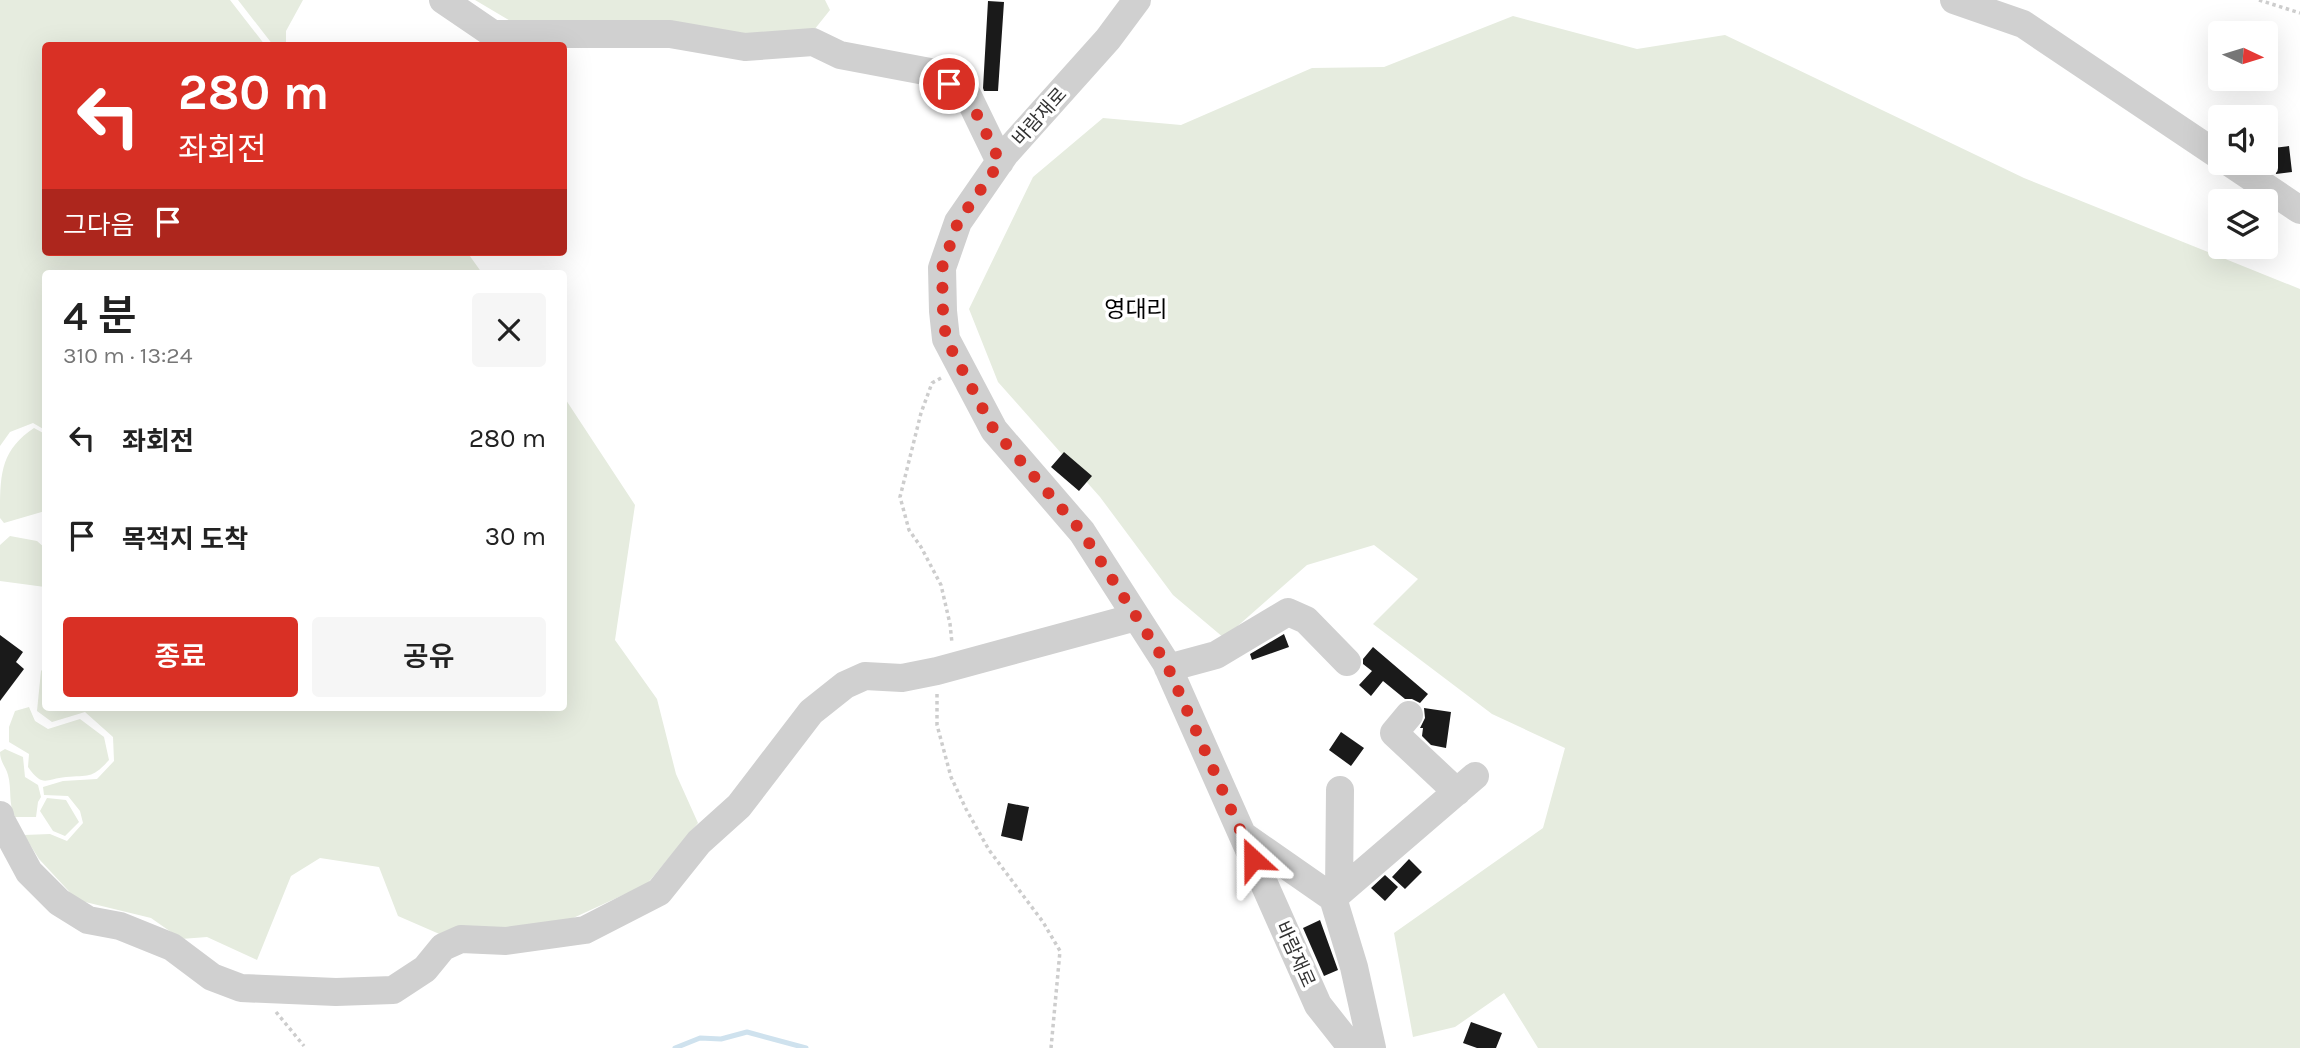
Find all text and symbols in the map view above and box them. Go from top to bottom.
north arrow [2208,21,2278,91]
map controls [2208,21,2278,259]
pin [919,54,979,114]
text: 280 m [178,64,329,121]
icon: arrive [930,65,968,103]
icon: left [63,70,154,161]
street label: 바람재로 [1008,83,1071,150]
button: sound [2208,105,2278,175]
text: 좌회전 [178,131,266,168]
button: layers [2208,189,2278,259]
icon: arrive [149,203,187,241]
text: 그다음 [63,210,135,241]
text: 4 분 [63,291,137,341]
button: close [472,293,546,367]
district label: 영대리 [1104,296,1168,323]
text: 310 m · 13:24 [63,342,193,369]
icon: left [63,419,101,457]
text: 280 m [469,423,546,454]
text: 좌회전 [122,426,194,457]
icon: arrive [63,517,101,555]
text: 30 m [485,521,546,552]
text: 목적지 도착 [122,524,248,555]
button: 종료 [63,617,298,697]
button: 공유 [312,617,546,697]
position arrow [1216,822,1290,896]
street label: 바람재로 [1271,918,1319,991]

